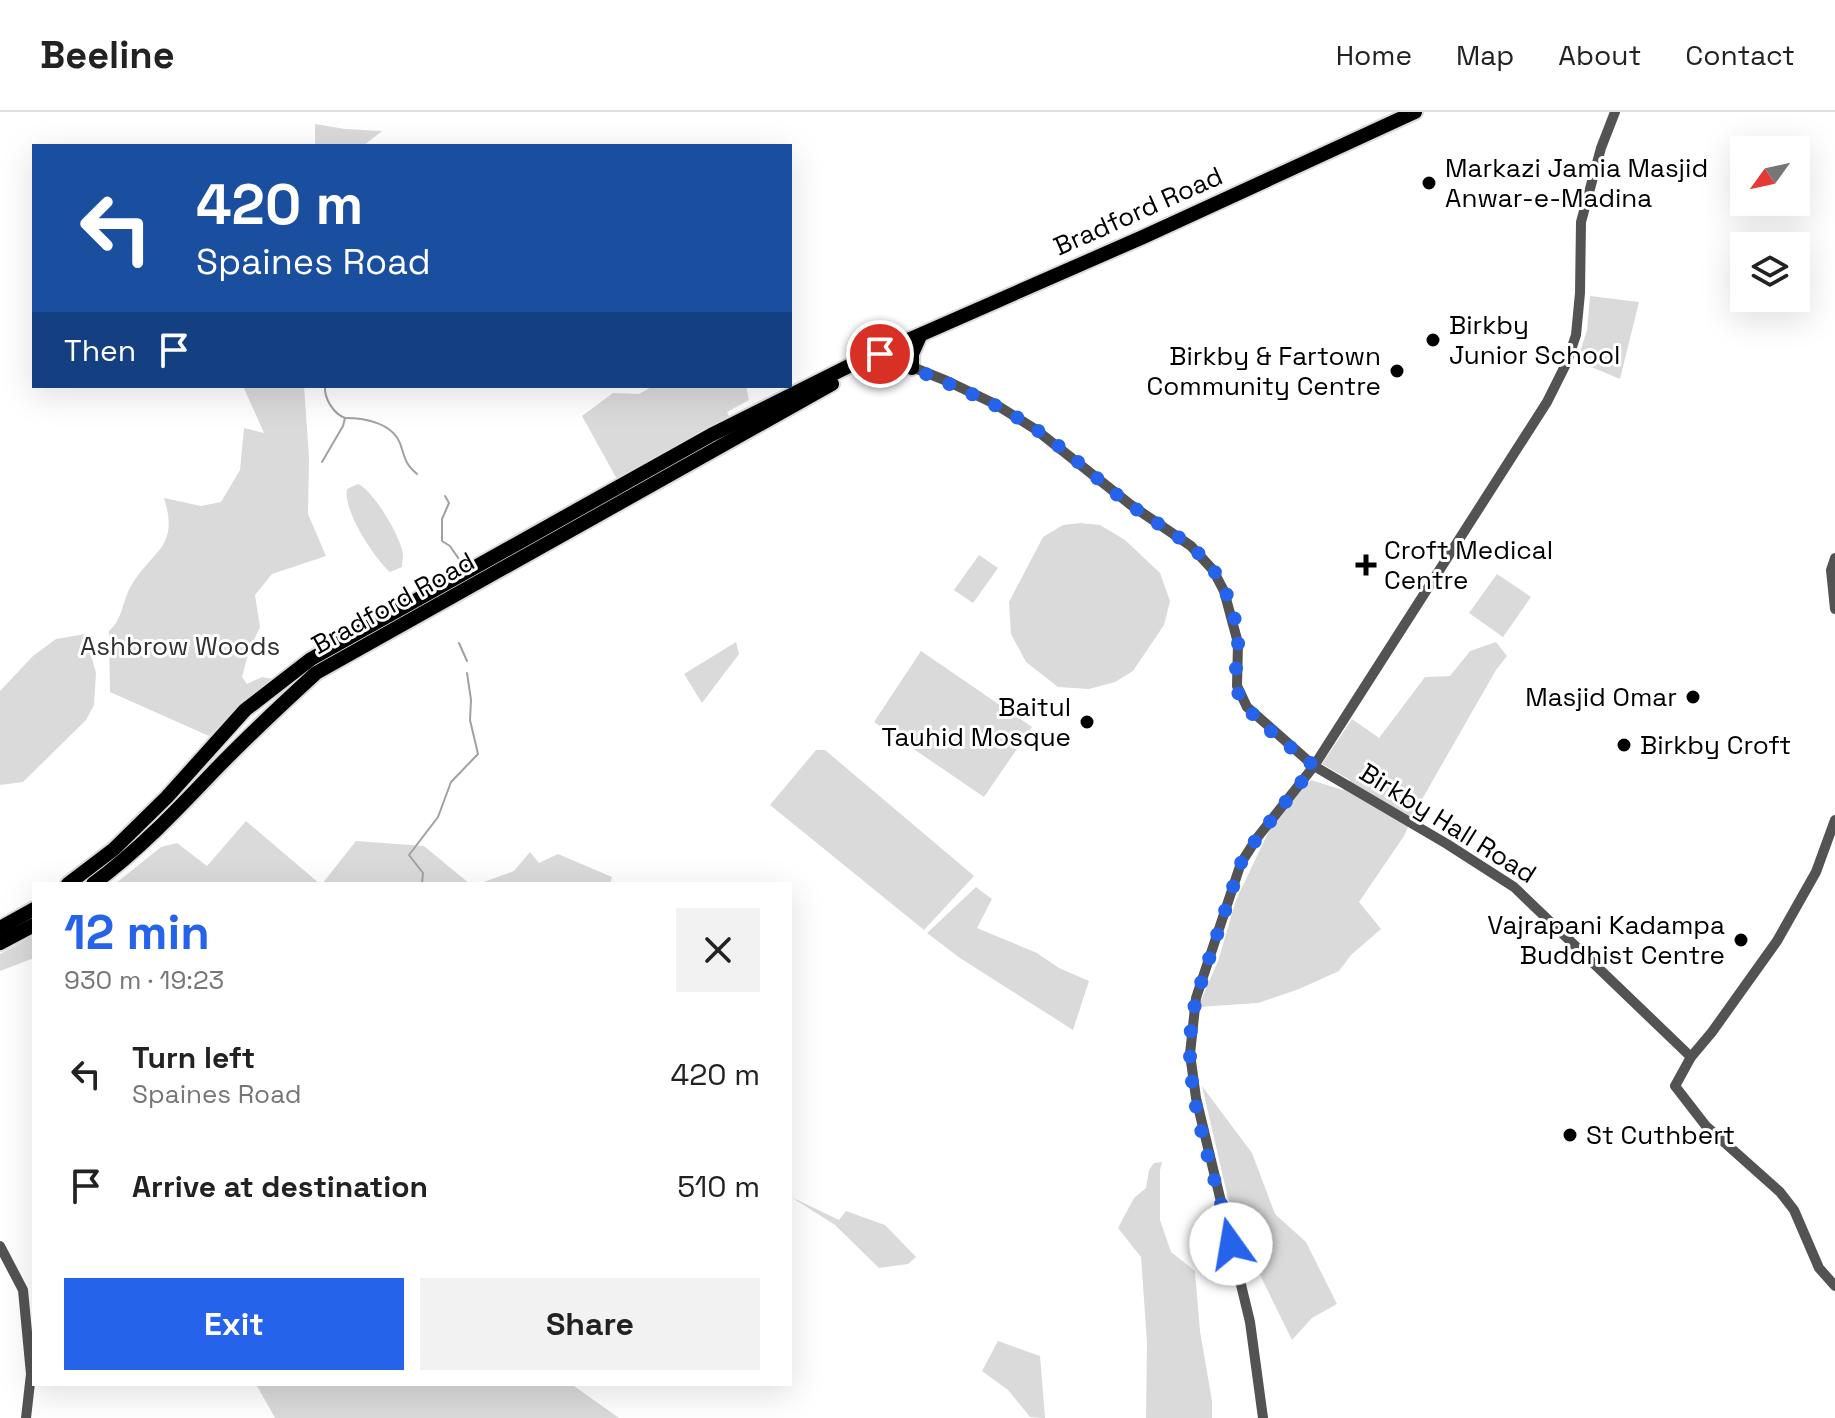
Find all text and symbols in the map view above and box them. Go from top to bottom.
text: Beeline [40,31,175,79]
text: Home [1336,37,1412,73]
text: Map [1456,37,1514,73]
text: About [1558,37,1641,73]
text: Contact [1685,37,1795,73]
north arrow [1730,136,1810,216]
map controls [1730,136,1810,312]
place label: Markazi Jamia Masjid Anwar-e-Madina [1445,151,1708,215]
street label: Bradford Road [1048,159,1228,263]
text: 420 m [196,169,363,240]
marker: Markazi Jamia Masjid Anwar-e-Madina [1420,174,1438,192]
icon: left [64,176,168,280]
button: layers [1730,232,1810,312]
text: Spaines Road [196,239,431,285]
place label: Birkby Junior School [1449,308,1620,372]
pin [846,320,914,388]
icon: arrive [152,328,196,372]
text: Then [64,331,136,370]
marker: Birkby Junior School [1424,331,1442,349]
icon: arrive [858,332,902,376]
place label: Birkby & Fartown Community Centre [1147,339,1381,403]
marker: Birkby & Fartown Community Centre [1388,362,1406,380]
place label: Croft Medical Centre [1384,533,1553,597]
street label: Bradford Road [305,544,481,662]
marker: Croft Medical Centre [1355,554,1377,576]
park label: Ashbrow Woods [80,629,280,663]
place label: Masjid Omar [1525,680,1677,714]
marker: Masjid Omar [1684,688,1702,706]
place label: Baitul Tauhid Mosque [881,690,1071,754]
marker: Baitul Tauhid Mosque [1078,713,1096,731]
place label: Birkby Croft [1640,728,1791,762]
marker: Birkby Croft [1615,736,1633,754]
street label: Birkby Hall Road [1353,755,1543,891]
text: 12 min [64,902,210,963]
button: close [676,908,760,992]
place label: Vajrapani Kadampa Buddhist Centre [1487,908,1725,972]
marker: Vajrapani Kadampa Buddhist Centre [1732,931,1750,949]
text: 930 m · 19:23 [64,963,224,997]
text: Turn left [132,1038,255,1077]
icon: left [64,1052,108,1096]
text: 420 m [670,1055,760,1094]
text: Spaines Road [132,1077,302,1111]
place label: St Cuthbert [1586,1118,1735,1152]
marker: St Cuthbert [1561,1126,1579,1144]
icon: arrive [64,1164,108,1208]
text: Arrive at destination [132,1167,428,1206]
text: 510 m [677,1167,760,1206]
position arrow [1189,1202,1273,1286]
button: Exit [64,1278,404,1370]
button: Share [420,1278,760,1370]

